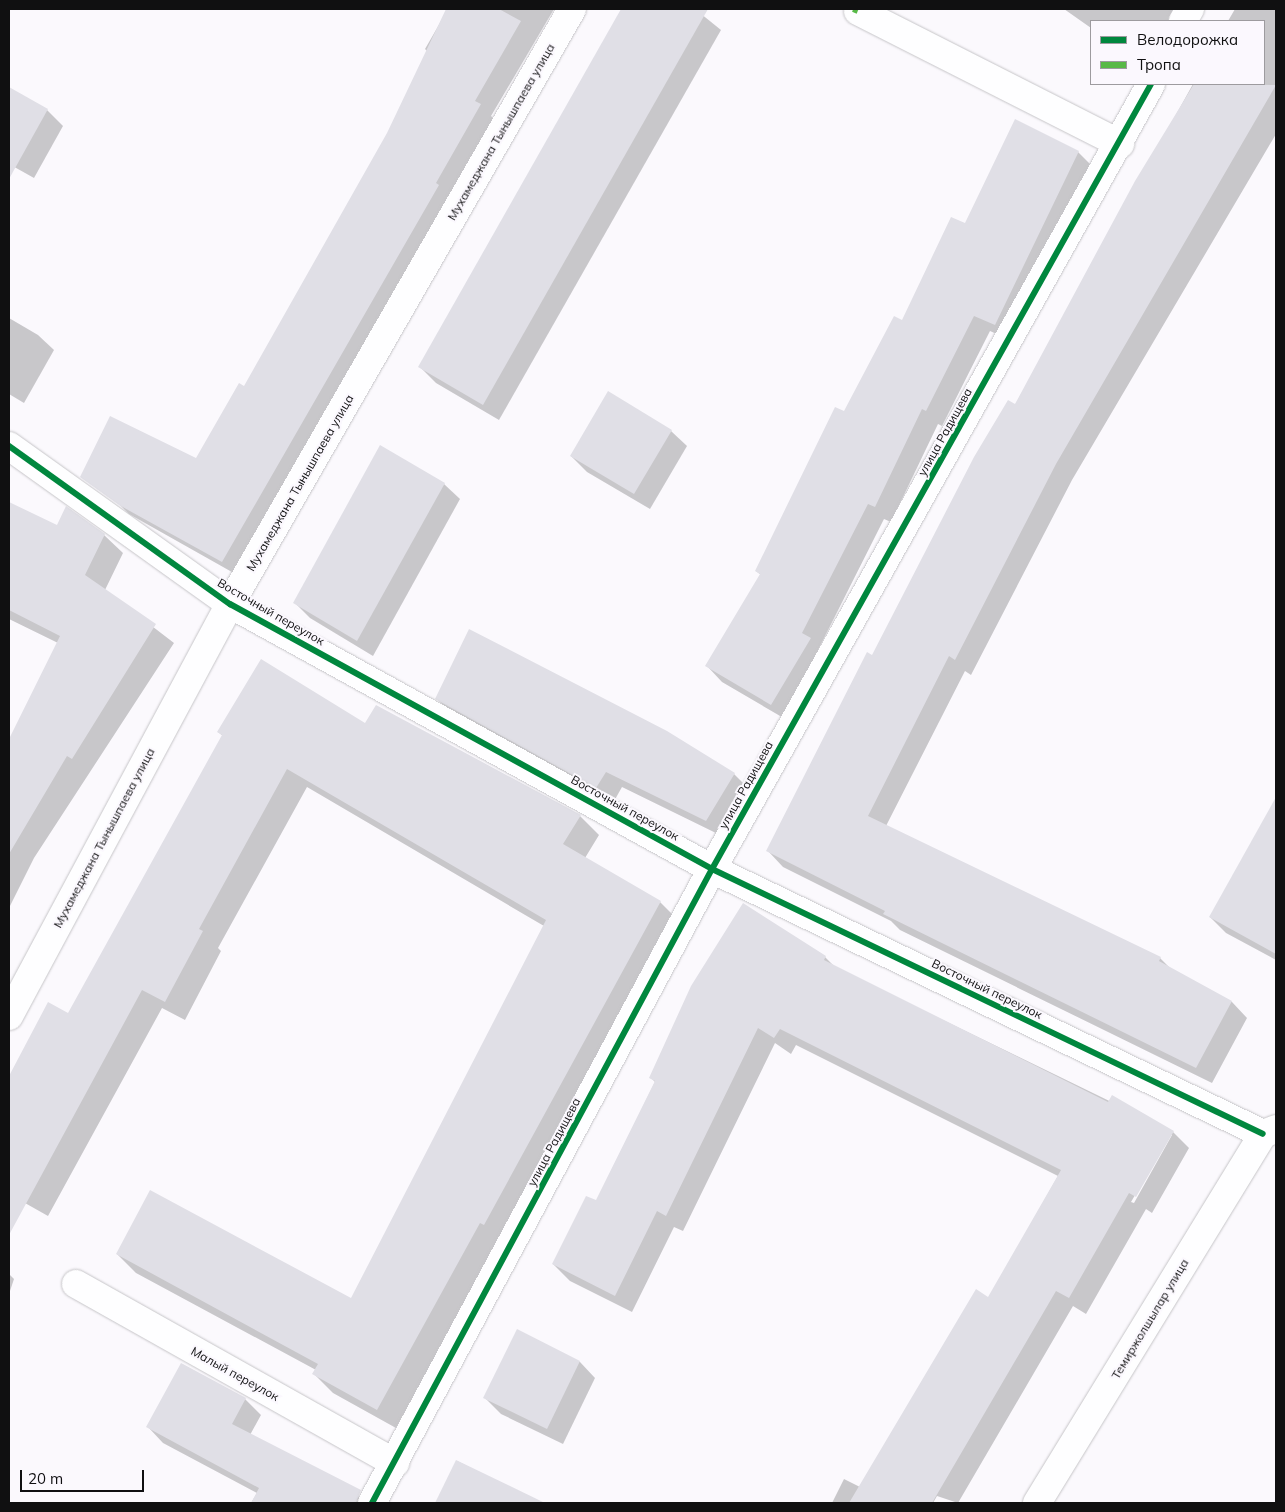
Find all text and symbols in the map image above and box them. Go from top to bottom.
legend [1090,20,1265,85]
text: Велодорожка [1137,30,1238,49]
street label: Мухамеджана Тынышпаева улица [444,41,558,223]
text: Тропа [1137,55,1181,74]
street label: улица Радищева [915,386,975,478]
street label: Мухамеджана Тынышпаева улица [243,392,357,574]
street label: Восточный переулок [215,576,327,648]
street label: улица Радищева [716,739,776,831]
street label: Мухамеджана Тынышпаева улица [50,746,158,930]
street label: Восточный переулок [569,772,681,844]
street label: Восточный переулок [929,956,1045,1022]
street label: улица Радищева [525,1095,583,1189]
street label: Темиржолшылар улица [1108,1256,1192,1382]
street label: Малый переулок [189,1344,281,1404]
scale bar [22,1460,146,1492]
text: 20 m [28,1469,63,1488]

